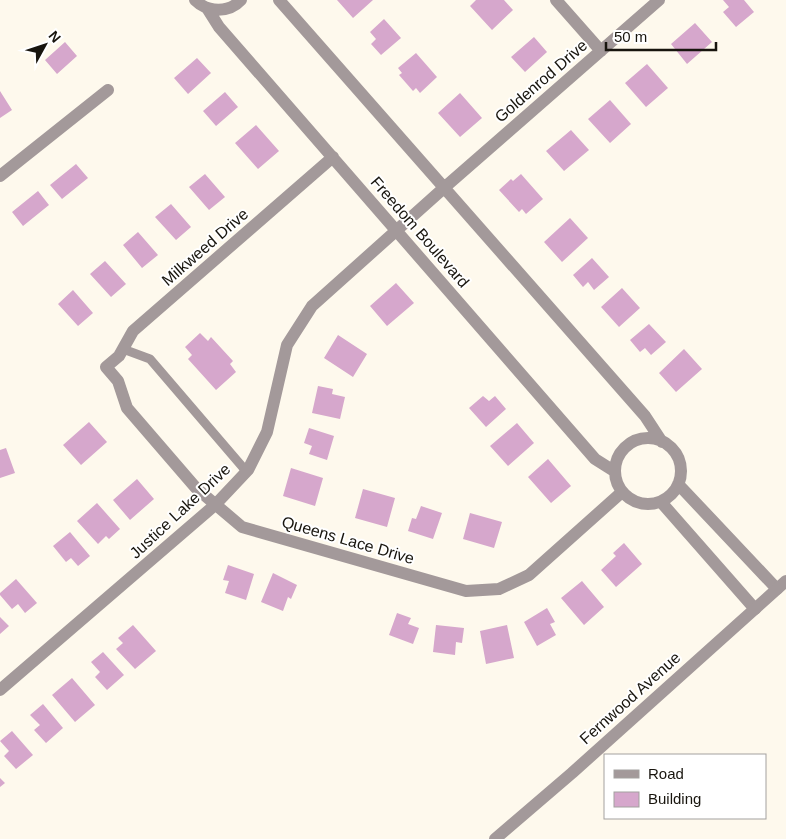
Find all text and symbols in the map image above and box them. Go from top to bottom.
north arrow [20,20,70,70]
scale bar [606,20,716,52]
text: N [46,28,64,46]
text: 50 m [614,28,647,45]
street label: Goldenrod Drive [491,36,591,126]
street label: Freedom Boulevard [367,173,473,291]
street label: Milkweed Drive [158,205,252,289]
street label: Justice Lake Drive [126,460,234,562]
street label: Queens Lace Drive [280,513,416,567]
street label: Fernwood Avenue [576,649,684,747]
legend [604,754,766,819]
text: Road [648,765,684,782]
text: Building [648,790,701,807]

